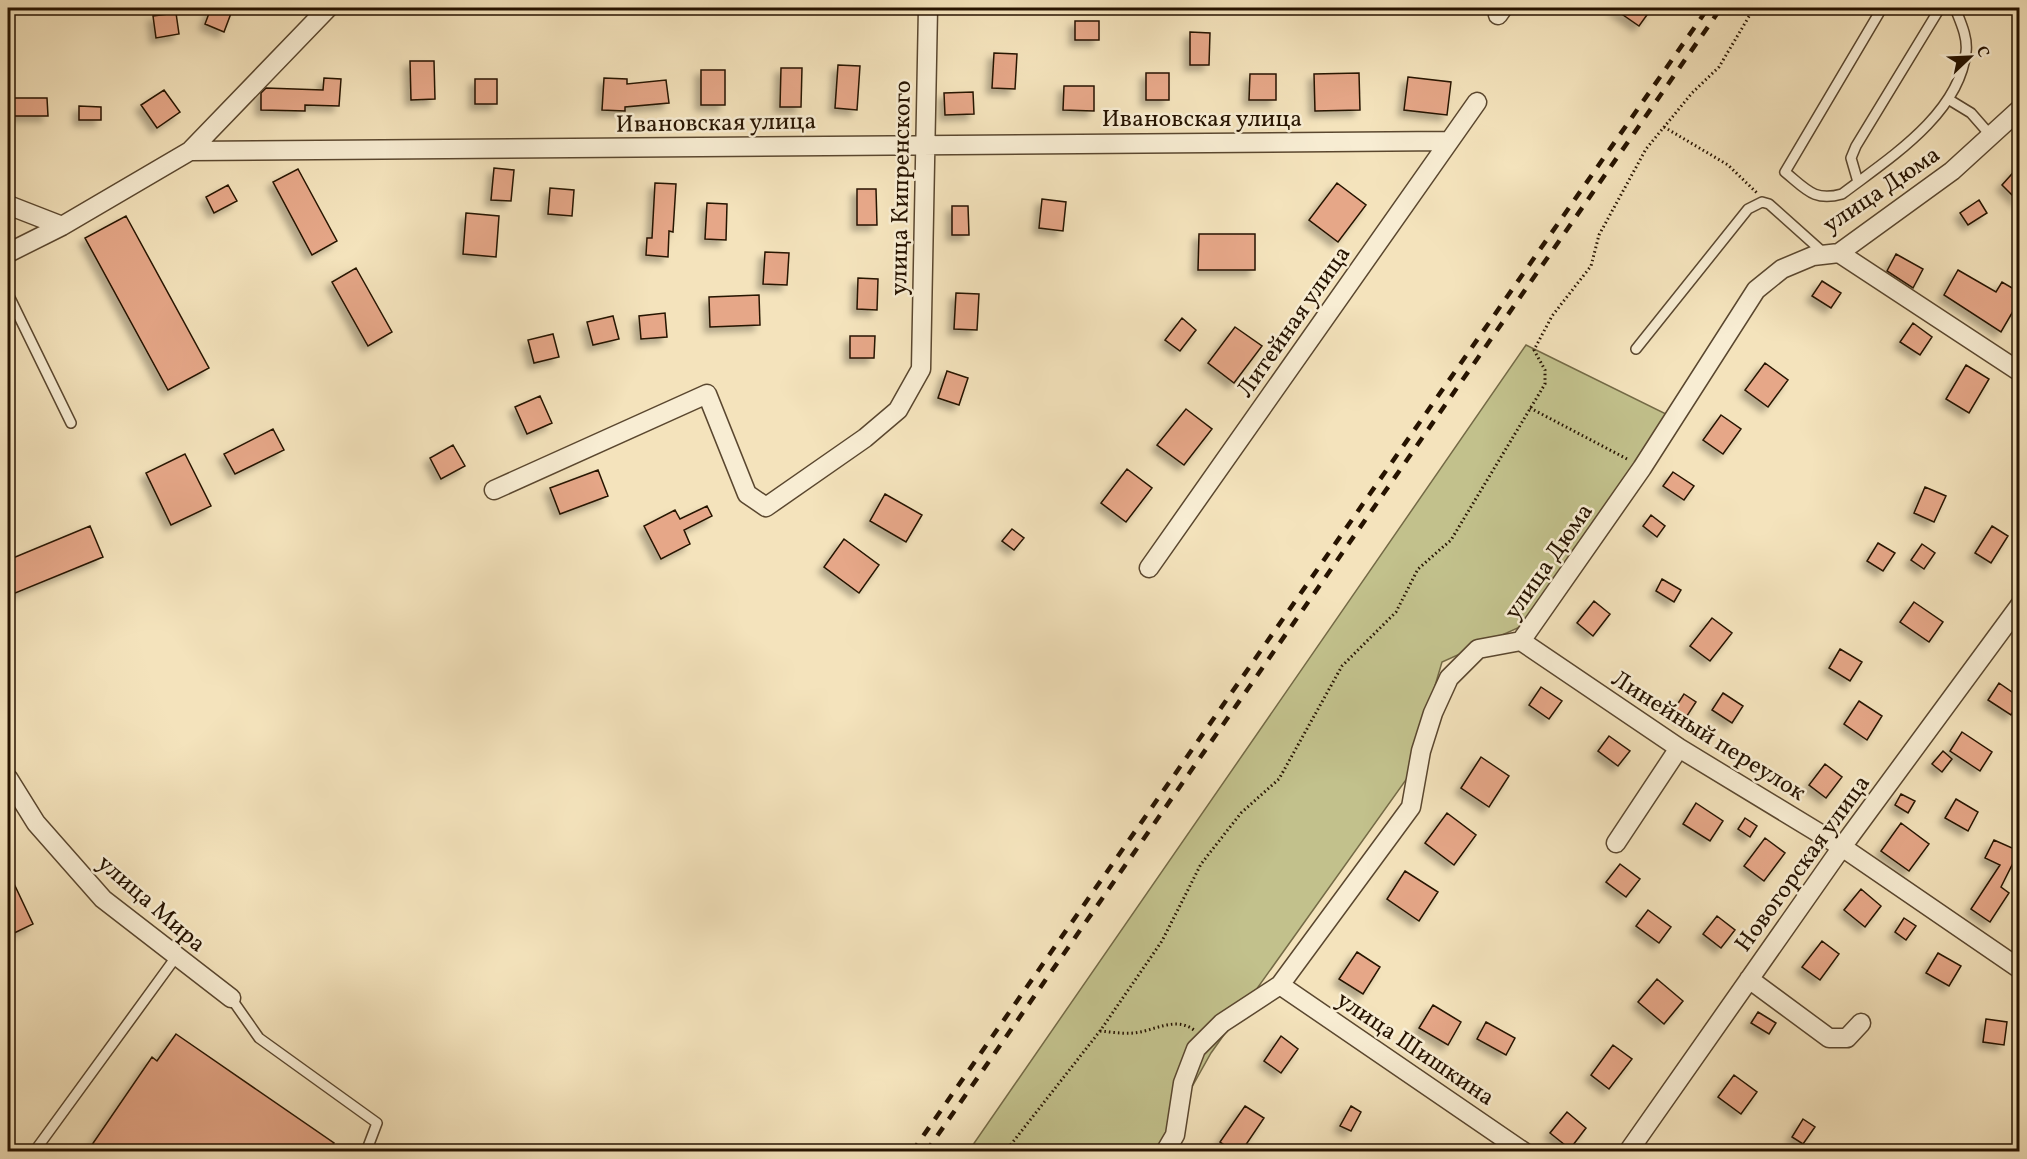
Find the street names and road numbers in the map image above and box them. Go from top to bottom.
street label: улица Кипренского [883,80,921,296]
street label: Ивановская улица [1102,103,1302,137]
street label: Ивановская улица [615,105,817,143]
street label: улица Дюма [1817,139,1948,243]
street label: Литейная улица [1229,239,1360,405]
street label: улица Дюма [1497,497,1602,627]
street label: Линейный переулок [1604,663,1812,810]
street label: Новогорская улица [1728,769,1880,960]
street label: улица Мира [89,848,213,961]
street label: улица Шишкина [1329,984,1501,1115]

